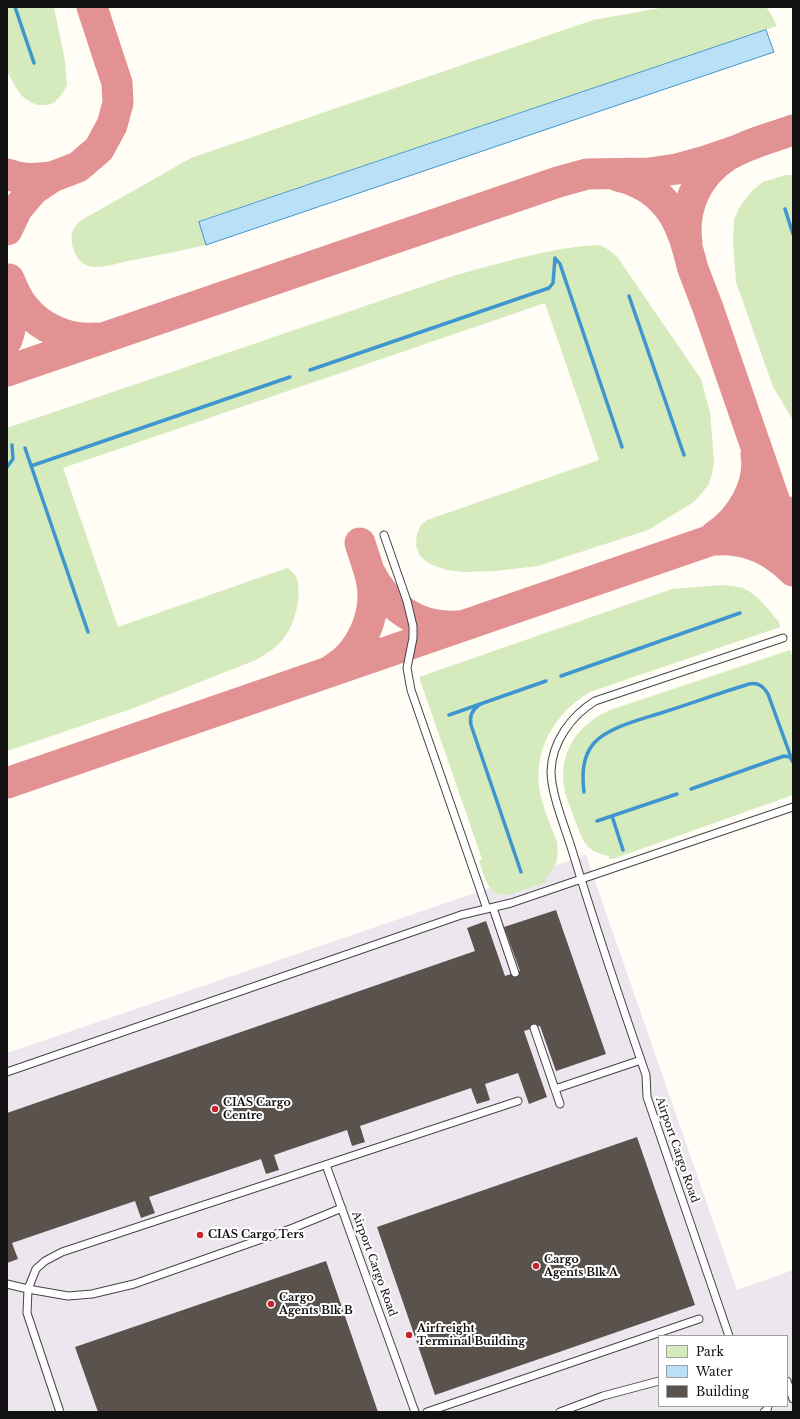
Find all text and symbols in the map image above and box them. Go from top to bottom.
street label: Airport Cargo Road [653,1095,701,1205]
place label: CIAS Cargo Centre [223,1096,291,1122]
marker: CIAS Cargo Centre [210,1104,220,1114]
street label: Airport Cargo Road [349,1210,399,1318]
place label: CIAS Cargo Ters [208,1228,304,1242]
marker: CIAS Cargo Ters [195,1230,205,1240]
place label: Cargo Agents Blk A [544,1253,618,1279]
marker: Cargo Agents Blk A [531,1261,541,1271]
place label: Cargo Agents Blk B [279,1291,353,1317]
marker: Cargo Agents Blk B [266,1299,276,1309]
place label: Airfreight Terminal Building [417,1322,525,1348]
marker: Airfreight Terminal Building [404,1330,414,1340]
legend [658,1335,788,1407]
text: Park [696,1344,724,1359]
text: Water [696,1364,733,1379]
text: Building [696,1384,749,1399]

